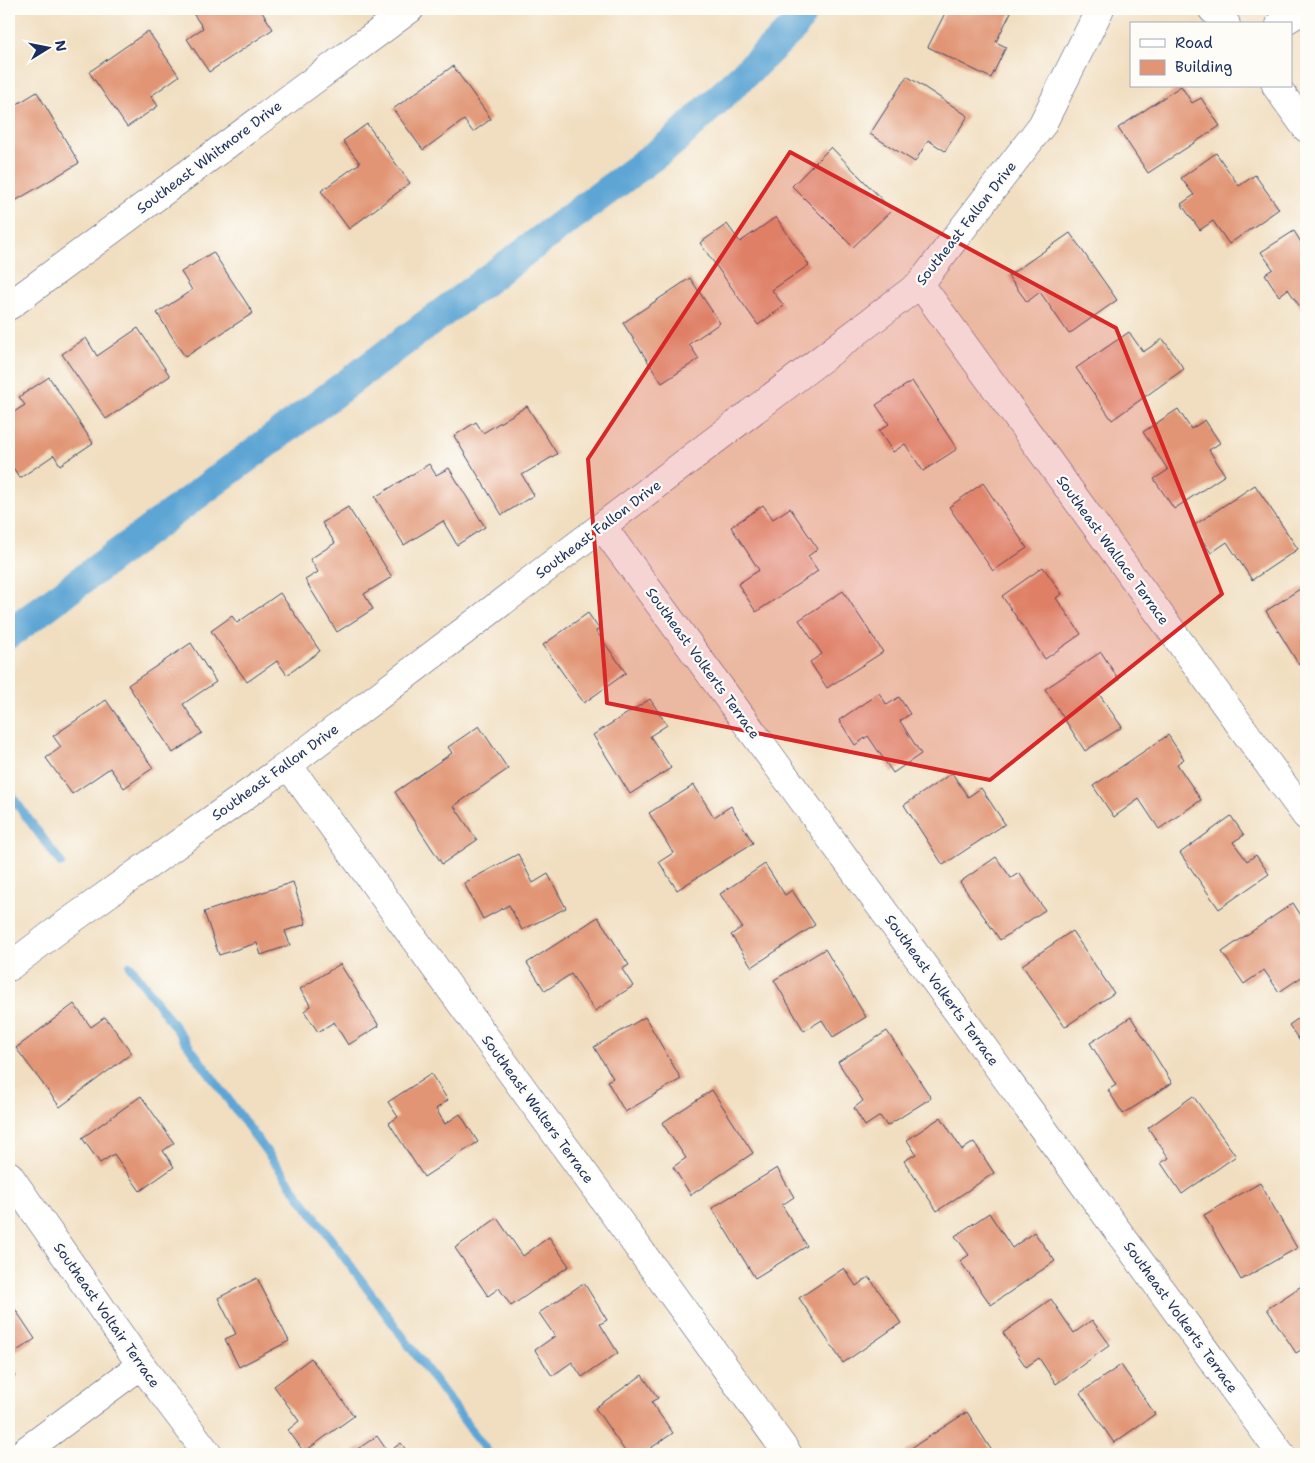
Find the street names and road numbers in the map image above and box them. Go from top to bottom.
street label: Southeast Whitmore Drive [133,96,285,218]
street label: Southeast Fallon Drive [912,157,1020,289]
street label: Southeast Wallace Terrace [1053,472,1173,628]
street label: Southeast Fallon Drive [532,476,664,582]
street label: Southeast Volkerts Terrace [642,584,764,742]
street label: Southeast Fallon Drive [208,720,342,824]
street label: Southeast Volkerts Terrace [881,911,1003,1069]
street label: Southeast Walters Terrace [478,1031,598,1187]
street label: Southeast Volkerts Terrace [1120,1238,1242,1396]
street label: Southeast Voltair Terrace [50,1239,164,1391]

